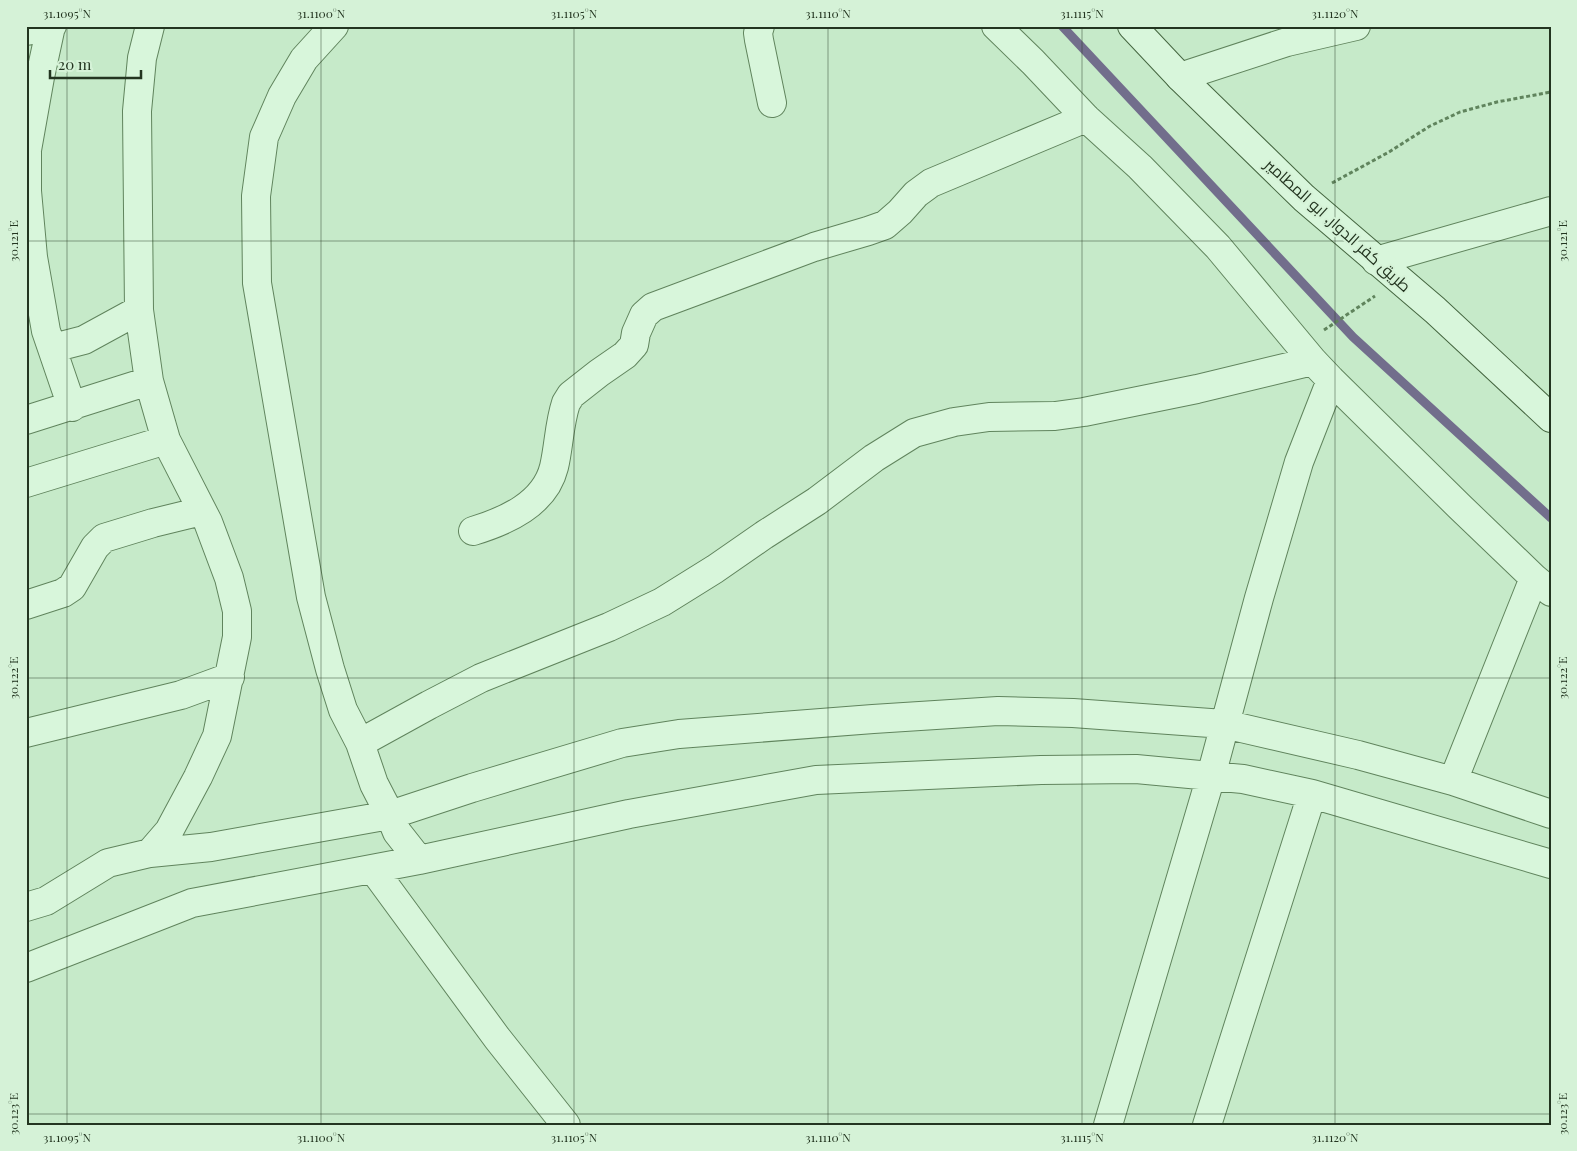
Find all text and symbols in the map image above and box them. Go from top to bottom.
text: 31.1095°N [43,5,92,21]
text: 31.1100°N [297,5,346,21]
text: 31.1105°N [551,5,598,21]
text: 31.1110°N [805,5,851,21]
text: 31.1115°N [1060,5,1104,21]
text: 31.1120°N [1312,5,1359,21]
scale bar [50,48,141,80]
text: 20 m [58,54,92,74]
street label: طريق كفر الدوار, ابو المطامير [1259,153,1416,297]
text: 30.121°E [5,220,21,262]
text: 30.121°E [1554,220,1570,262]
text: 30.122°E [5,657,21,699]
text: 30.122°E [1554,657,1570,699]
text: 30.123°E [5,1093,21,1135]
text: 30.123°E [1554,1093,1570,1135]
text: 31.1095°N [43,1129,92,1145]
text: 31.1100°N [297,1129,346,1145]
text: 31.1105°N [551,1129,598,1145]
text: 31.1110°N [805,1129,851,1145]
text: 31.1115°N [1060,1129,1104,1145]
text: 31.1120°N [1312,1129,1359,1145]

